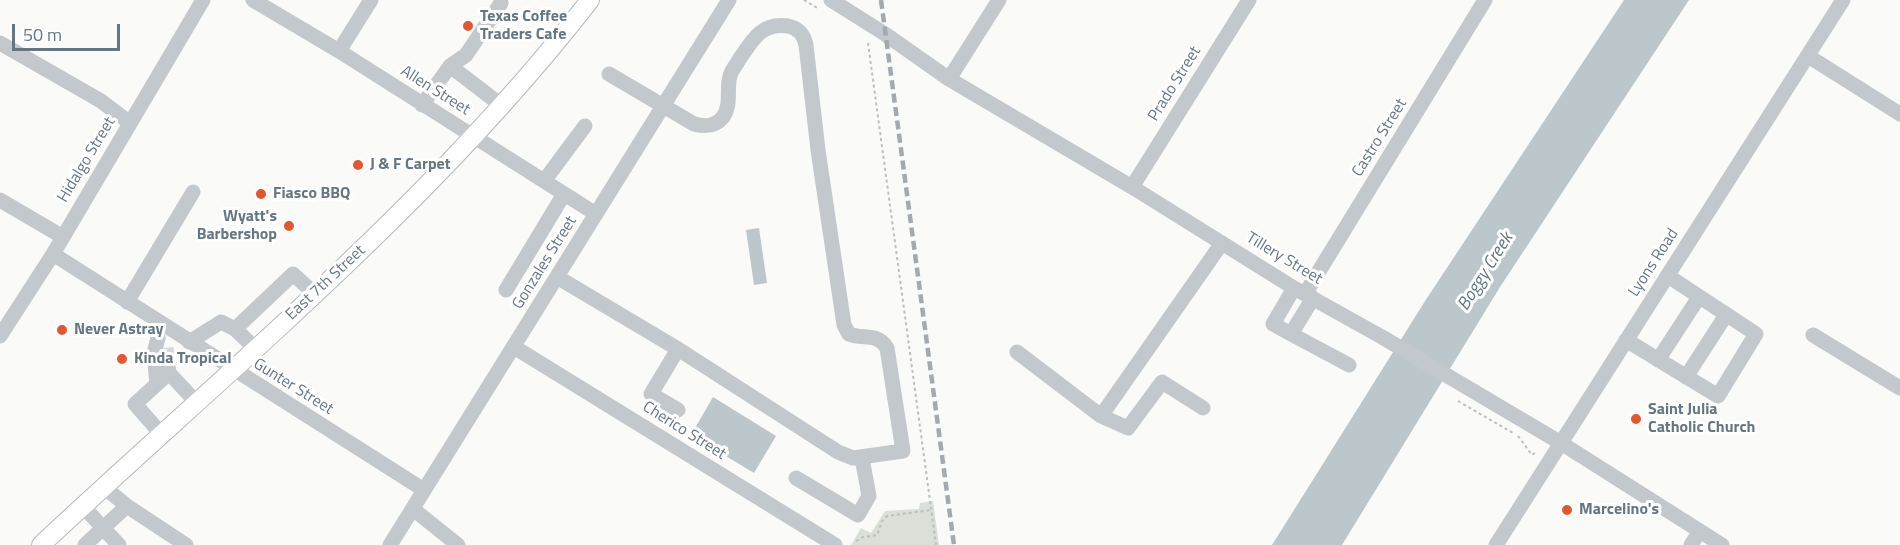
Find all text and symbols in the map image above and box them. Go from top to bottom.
place label: Texas Coffee Traders Cafe [480,7,567,45]
scale bar [15,12,123,50]
marker: Texas Coffee Traders Cafe [461,19,475,33]
text: 50 m [23,21,62,48]
street label: Prado Street [1144,43,1206,125]
street label: Allen Street [397,62,473,120]
street label: Castro Street [1348,95,1412,181]
street label: Hidalgo Street [54,114,120,206]
place label: J & F Carpet [370,155,451,175]
marker: J & F Carpet [351,158,365,172]
place label: Fiasco BBQ [273,184,350,204]
marker: Fiasco BBQ [254,187,268,201]
place label: Wyatt's Barbershop [197,207,277,245]
street label: Gonzales Street [509,213,581,313]
marker: Wyatt's Barbershop [282,219,296,233]
street label: Lyons Road [1625,225,1683,301]
street label: Tillery Street [1242,229,1326,289]
water label: Boggy Creek [1454,229,1518,315]
street label: East 7th Street [282,241,370,325]
place label: Never Astray [74,320,164,340]
marker: Never Astray [55,323,69,337]
place label: Kinda Tropical [134,349,231,369]
marker: Kinda Tropical [115,352,129,366]
street label: Gunter Street [249,355,337,419]
street label: Cherico Street [639,398,729,464]
place label: Saint Julia Catholic Church [1648,400,1755,438]
marker: Saint Julia Catholic Church [1629,412,1643,426]
place label: Marcelino's [1579,500,1659,520]
marker: Marcelino's [1560,503,1574,517]

